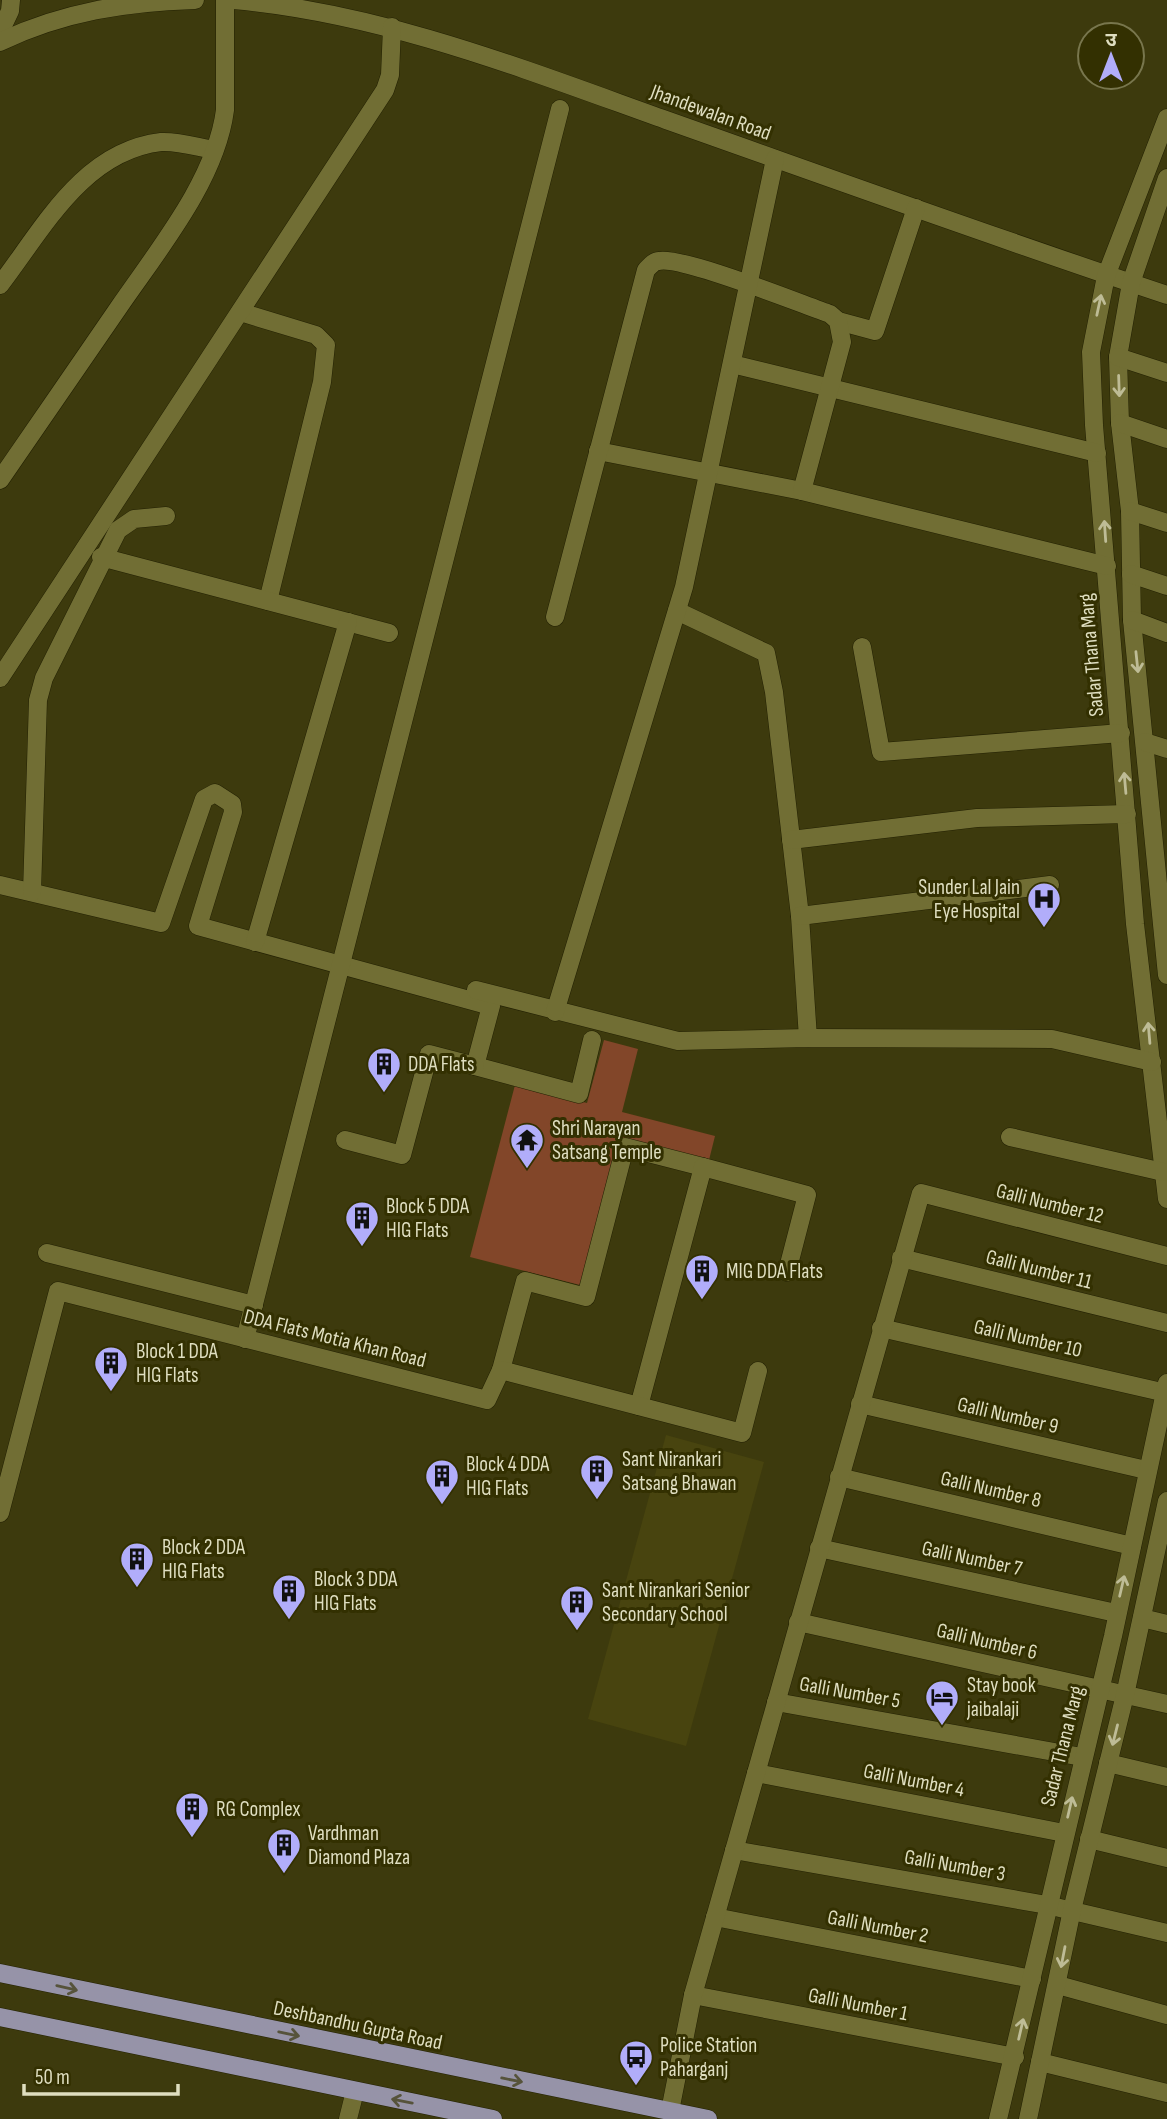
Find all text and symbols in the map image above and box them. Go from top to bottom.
north arrow [1076,21,1146,91]
text: उ [1105,29,1117,52]
street label: Jhandewalan Road [646,79,774,146]
one-way arrow [1093,294,1107,317]
one-way arrow [1112,374,1125,397]
one-way arrow [1098,520,1111,543]
street label: Sadar Thana Marg [1074,592,1109,718]
one-way arrow [1130,650,1143,672]
one-way arrow [1118,772,1131,794]
place label: Sunder Lal Jain Eye Hospital [918,875,1020,924]
hospital icon: Sunder Lal Jain Eye Hospital [1025,880,1063,929]
one-way arrow [1142,1023,1155,1045]
building icon: DDA Flats [365,1045,403,1094]
place label: DDA Flats [408,1052,475,1077]
place label: Shri Narayan Satsang Temple [552,1116,662,1165]
temple icon: Shri Narayan Satsang Temple [508,1121,546,1170]
street label: Galli Number 12 [994,1178,1106,1229]
place label: Block 5 DDA HIG Flats [386,1194,470,1243]
building icon: Block 5 DDA HIG Flats [343,1199,381,1248]
street label: Galli Number 11 [983,1244,1095,1295]
building icon: MIG DDA Flats [683,1252,721,1301]
place label: MIG DDA Flats [726,1259,823,1284]
street label: DDA Flats Motia Khan Road [241,1304,428,1373]
street label: Galli Number 10 [971,1314,1084,1363]
place label: Block 1 DDA HIG Flats [136,1339,219,1388]
building icon: Block 1 DDA HIG Flats [92,1344,130,1393]
street label: Galli Number 9 [955,1392,1061,1439]
place label: Sant Nirankari Satsang Bhawan [622,1447,736,1496]
place label: Block 4 DDA HIG Flats [466,1452,550,1501]
building icon: Sant Nirankari Satsang Bhawan [578,1452,616,1501]
building icon: Block 4 DDA HIG Flats [423,1457,461,1506]
street label: Galli Number 8 [938,1466,1044,1513]
place label: Block 2 DDA HIG Flats [162,1535,246,1584]
street label: Galli Number 7 [919,1536,1025,1581]
building icon: Block 2 DDA HIG Flats [118,1540,156,1589]
place label: Block 3 DDA HIG Flats [314,1567,398,1616]
building icon: Block 3 DDA HIG Flats [270,1572,308,1621]
one-way arrow [1116,1575,1129,1598]
place label: Sant Nirankari Senior Secondary School [602,1578,750,1627]
building icon: Sant Nirankari Senior Secondary School [558,1583,596,1632]
street label: Galli Number 6 [934,1618,1040,1665]
street label: Galli Number 5 [798,1671,902,1714]
place label: Stay book jaibalaji [966,1673,1036,1722]
hotel icon: Stay book jaibalaji [923,1678,961,1727]
street label: Sadar Thana Marg [1035,1683,1090,1809]
one-way arrow [1108,1723,1121,1746]
street label: Galli Number 4 [861,1758,967,1803]
building icon: RG Complex [173,1790,211,1839]
one-way arrow [1064,1796,1077,1819]
place label: RG Complex [216,1797,300,1822]
place label: Vardhman Diamond Plaza [308,1821,410,1870]
building icon: Vardhman Diamond Plaza [265,1826,303,1875]
street label: Galli Number 3 [902,1844,1007,1887]
street label: Galli Number 2 [825,1904,930,1949]
one-way arrow [1056,1945,1070,1968]
one-way arrow [55,1981,78,1995]
street label: Galli Number 1 [806,1983,910,2027]
street label: Deshbandhu Gupta Road [271,1995,444,2056]
one-way arrow [1015,2018,1028,2041]
one-way arrow [277,2028,300,2042]
place label: Police Station Paharganj [660,2033,757,2082]
bus stop icon: Police Station Paharganj [617,2038,655,2087]
scale bar [24,2052,178,2096]
text: 50 m [35,2065,70,2090]
one-way arrow [500,2073,523,2087]
one-way arrow [391,2093,414,2107]

